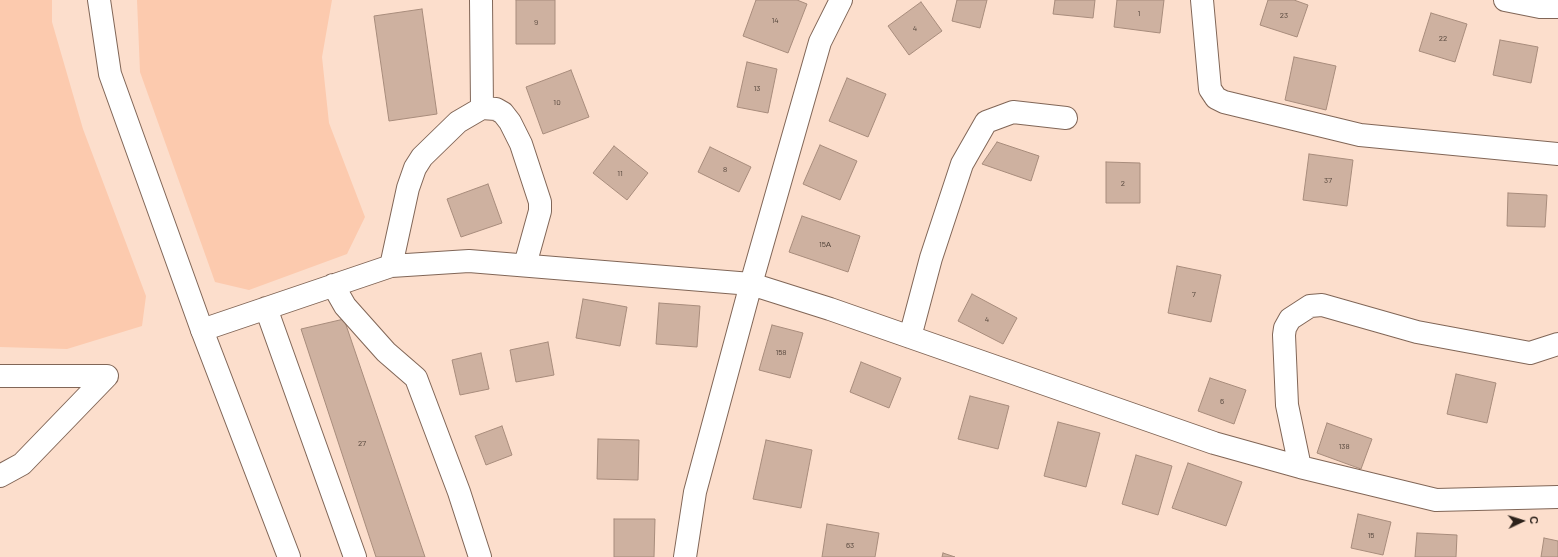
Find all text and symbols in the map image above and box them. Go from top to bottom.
house number: 1 [1138,8,1140,18]
house number: 23 [1280,10,1288,20]
house number: 14 [771,15,779,25]
house number: 9 [534,17,538,27]
house number: 4 [913,23,917,33]
house number: 22 [1439,33,1447,43]
house number: 13 [754,83,760,93]
house number: 10 [553,97,561,107]
house number: 8 [723,164,727,174]
house number: 11 [617,168,623,178]
house number: 37 [1324,175,1332,185]
house number: 2 [1121,178,1125,188]
house number: 15А [819,239,831,249]
house number: 7 [1192,289,1196,299]
house number: 4 [985,314,989,324]
house number: 158 [775,347,787,357]
house number: 6 [1220,396,1224,406]
house number: 27 [358,438,366,448]
house number: 138 [1338,441,1350,451]
north arrow [1502,501,1542,541]
text: С [1528,516,1541,525]
house number: 15 [1368,530,1374,540]
house number: 63 [846,540,854,550]

